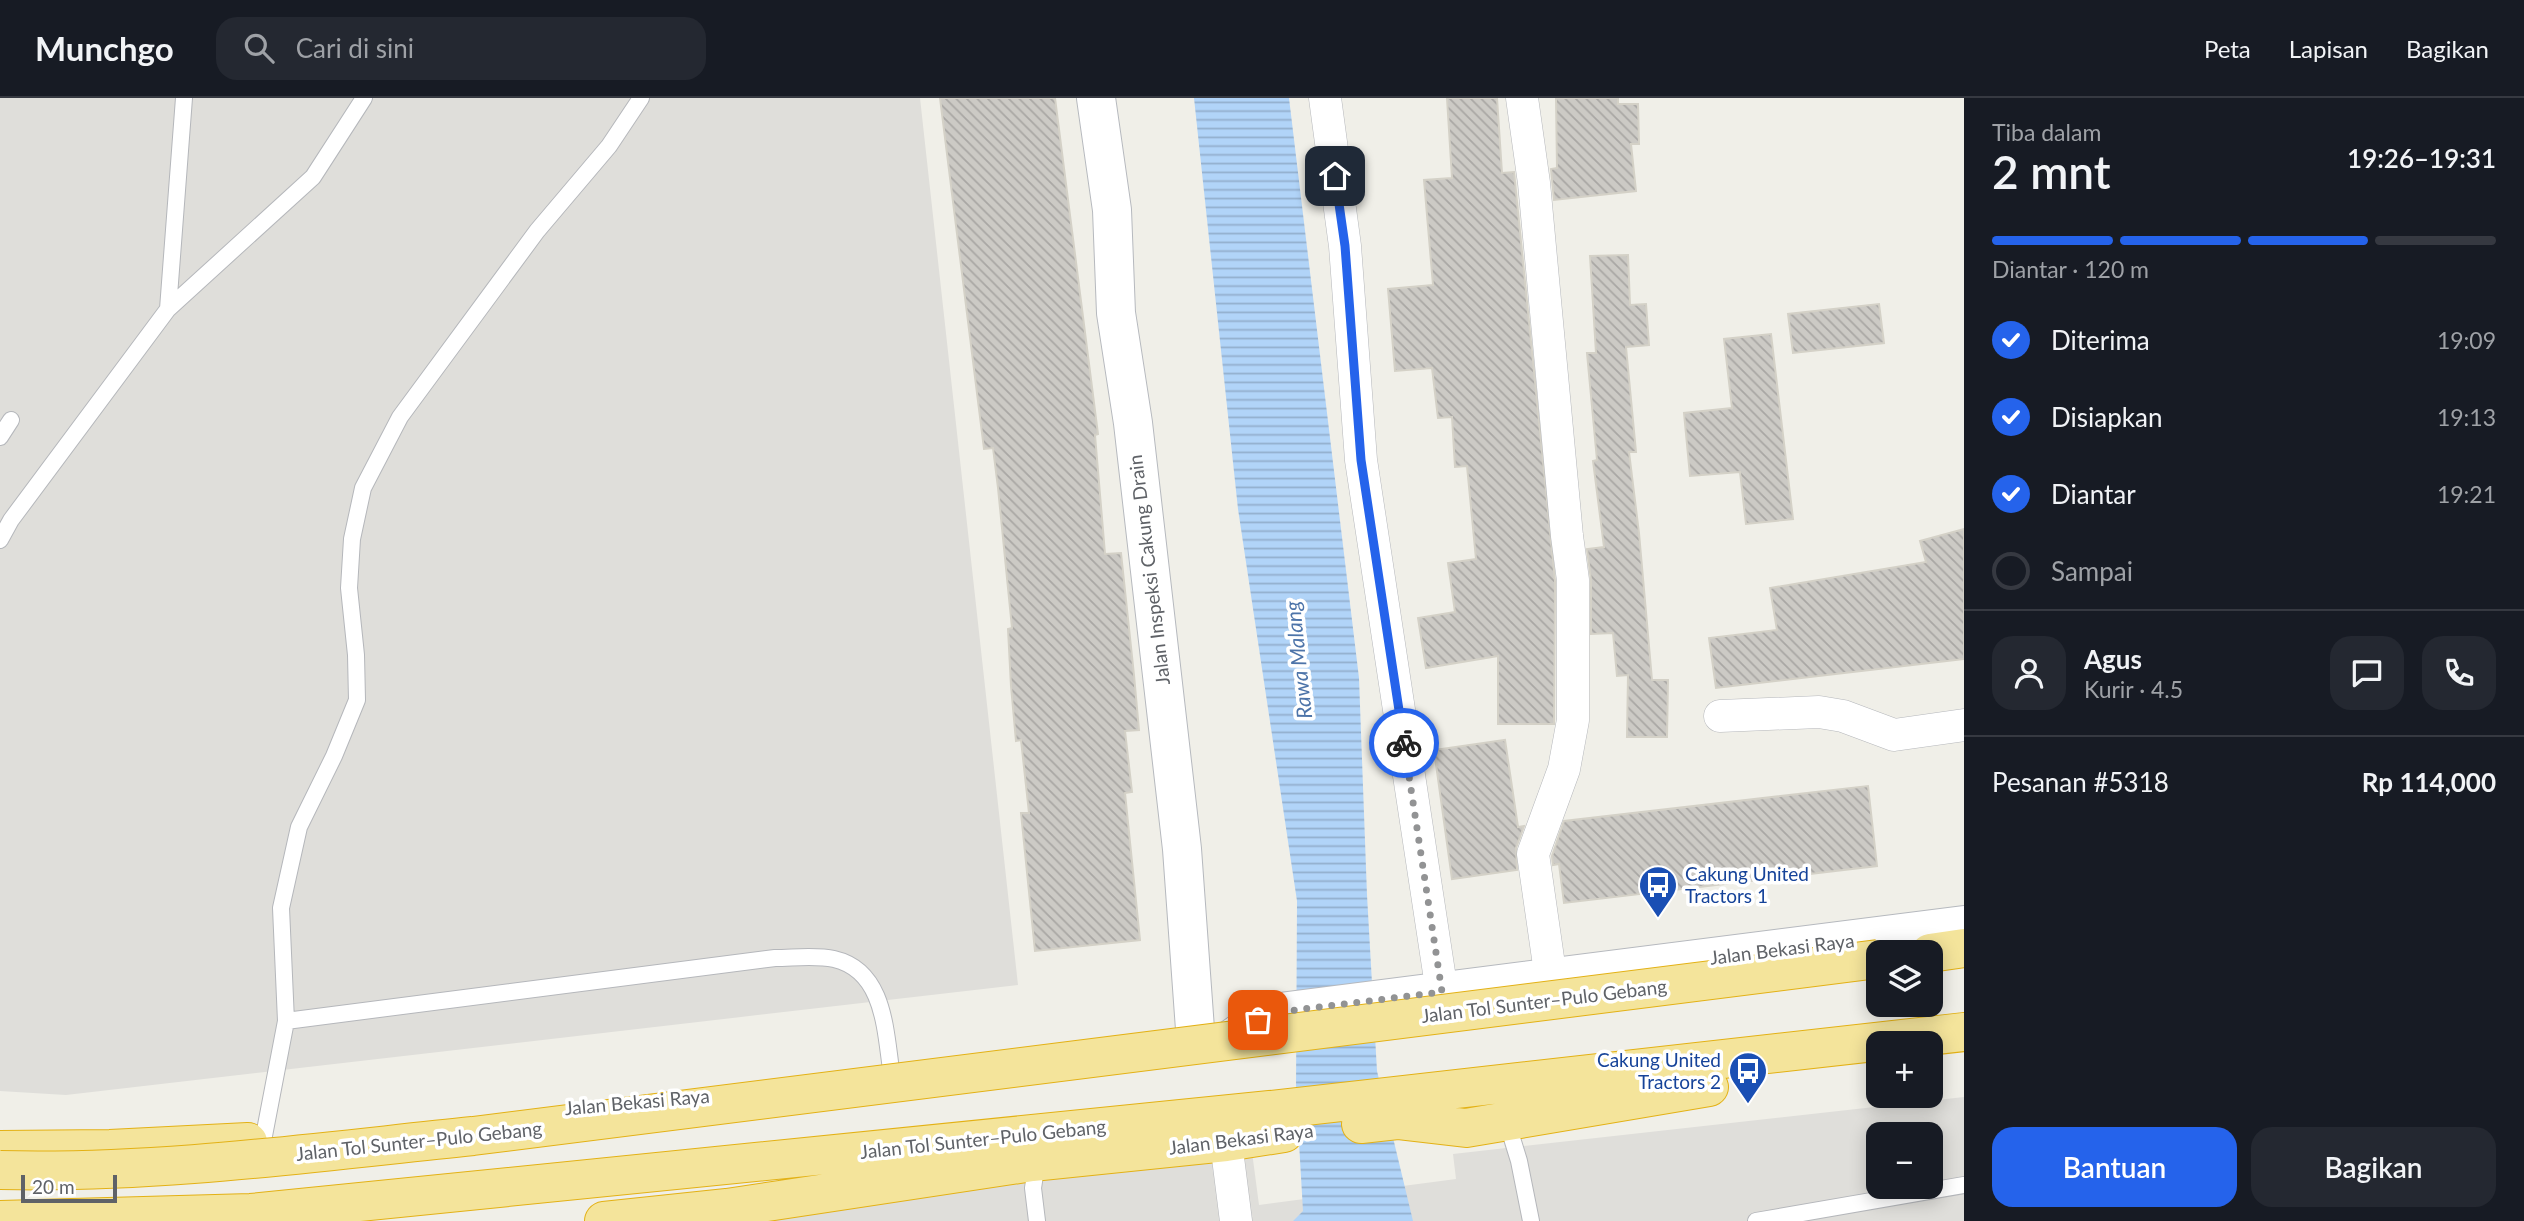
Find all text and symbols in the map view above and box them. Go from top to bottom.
search box [216,17,706,80]
text: Munchgo [35,28,174,68]
icon: search [240,29,278,67]
text: Cari di sini [296,32,414,64]
text: Peta [2204,34,2251,63]
text: Lapisan [2289,34,2368,63]
text: Bagikan [2406,34,2489,63]
text: Tiba dalam [1992,118,2101,146]
text: 19:26–19:31 [2347,142,2496,174]
text: 2 mnt [1992,144,2111,199]
pin [1305,146,1365,206]
icon: home [1316,157,1354,195]
text: Diantar · 120 m [1992,255,2149,283]
icon: check [1992,321,2030,359]
text: Diterima [2051,324,2150,356]
text: 19:09 [2437,326,2496,354]
icon: check [1992,398,2030,436]
text: Disiapkan [2051,401,2162,433]
text: 19:13 [2437,403,2496,431]
street label: Jalan Inspeksi Cakung Drain [1123,454,1174,687]
icon: check [1992,475,2030,513]
text: Diantar [2051,478,2136,510]
text: 19:21 [2437,480,2496,508]
text: Sampai [2051,555,2133,587]
water label: Rawa Malang [1279,599,1316,720]
button: person [1992,636,2066,710]
button: chat [2330,636,2404,710]
button: phone [2422,636,2496,710]
text: Agus [2084,643,2142,675]
text: Kurir · 4.5 [2084,675,2183,703]
courier [1369,708,1439,778]
icon: bike [1385,724,1423,762]
text: Pesanan #5318 [1992,766,2169,798]
text: Rp 114,000 [2362,766,2496,798]
place label: Cakung United Tractors 1 [1685,862,1809,907]
bus stop icon: Cakung United Tractors 1 [1637,864,1679,919]
street label: Jalan Bekasi Raya [1708,928,1856,969]
map controls [1866,940,1943,1199]
button: layers [1866,940,1943,1017]
street label: Jalan Tol Sunter–Pulo Gebang [1420,974,1668,1027]
pin [1228,990,1288,1050]
icon: bag [1239,1001,1277,1039]
button: + [1866,1031,1943,1108]
place label: Cakung United Tractors 2 [1597,1048,1721,1093]
bus stop icon: Cakung United Tractors 2 [1727,1050,1769,1105]
street label: Jalan Bekasi Raya [564,1084,710,1119]
street label: Jalan Tol Sunter–Pulo Gebang [859,1114,1107,1163]
street label: Jalan Tol Sunter–Pulo Gebang [295,1116,543,1165]
street label: Jalan Bekasi Raya [1167,1118,1315,1159]
button: − [1866,1122,1943,1199]
button: Bantuan [1992,1127,2237,1207]
button: Bagikan [2251,1127,2496,1207]
scale bar [21,1172,117,1204]
text: 20 m [32,1175,75,1198]

